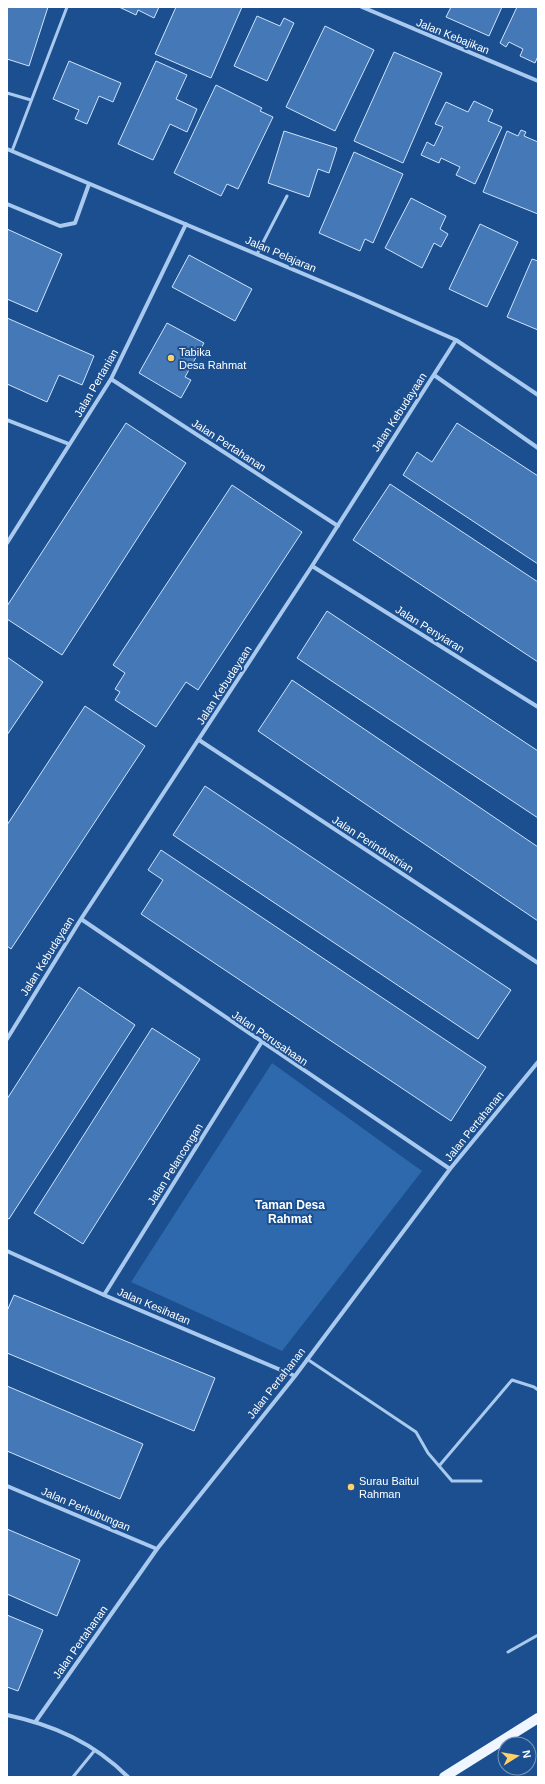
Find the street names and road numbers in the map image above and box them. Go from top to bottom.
street label: Jalan Kebajikan [415,16,491,56]
street label: Jalan Pelajaran [244,234,318,274]
street label: Jalan Pertanian [72,347,120,419]
street label: Jalan Kebudayaan [369,371,429,453]
street label: Jalan Pertahanan [190,416,268,474]
street label: Jalan Penyiaran [393,603,467,655]
street label: Jalan Kebudayaan [194,644,254,726]
street label: Jalan Perindustrian [330,813,416,875]
street label: Jalan Kebudayaan [18,914,76,998]
street label: Jalan Perusahaan [230,1008,310,1068]
street label: Jalan Pertahanan [442,1089,506,1163]
street label: Jalan Pelancongan [145,1121,205,1207]
street label: Jalan Kesihatan [116,1285,192,1327]
street label: Jalan Pertahanan [245,1345,307,1421]
street label: Jalan Perhubungan [40,1485,132,1533]
street label: Jalan Pertahanan [50,1603,110,1681]

